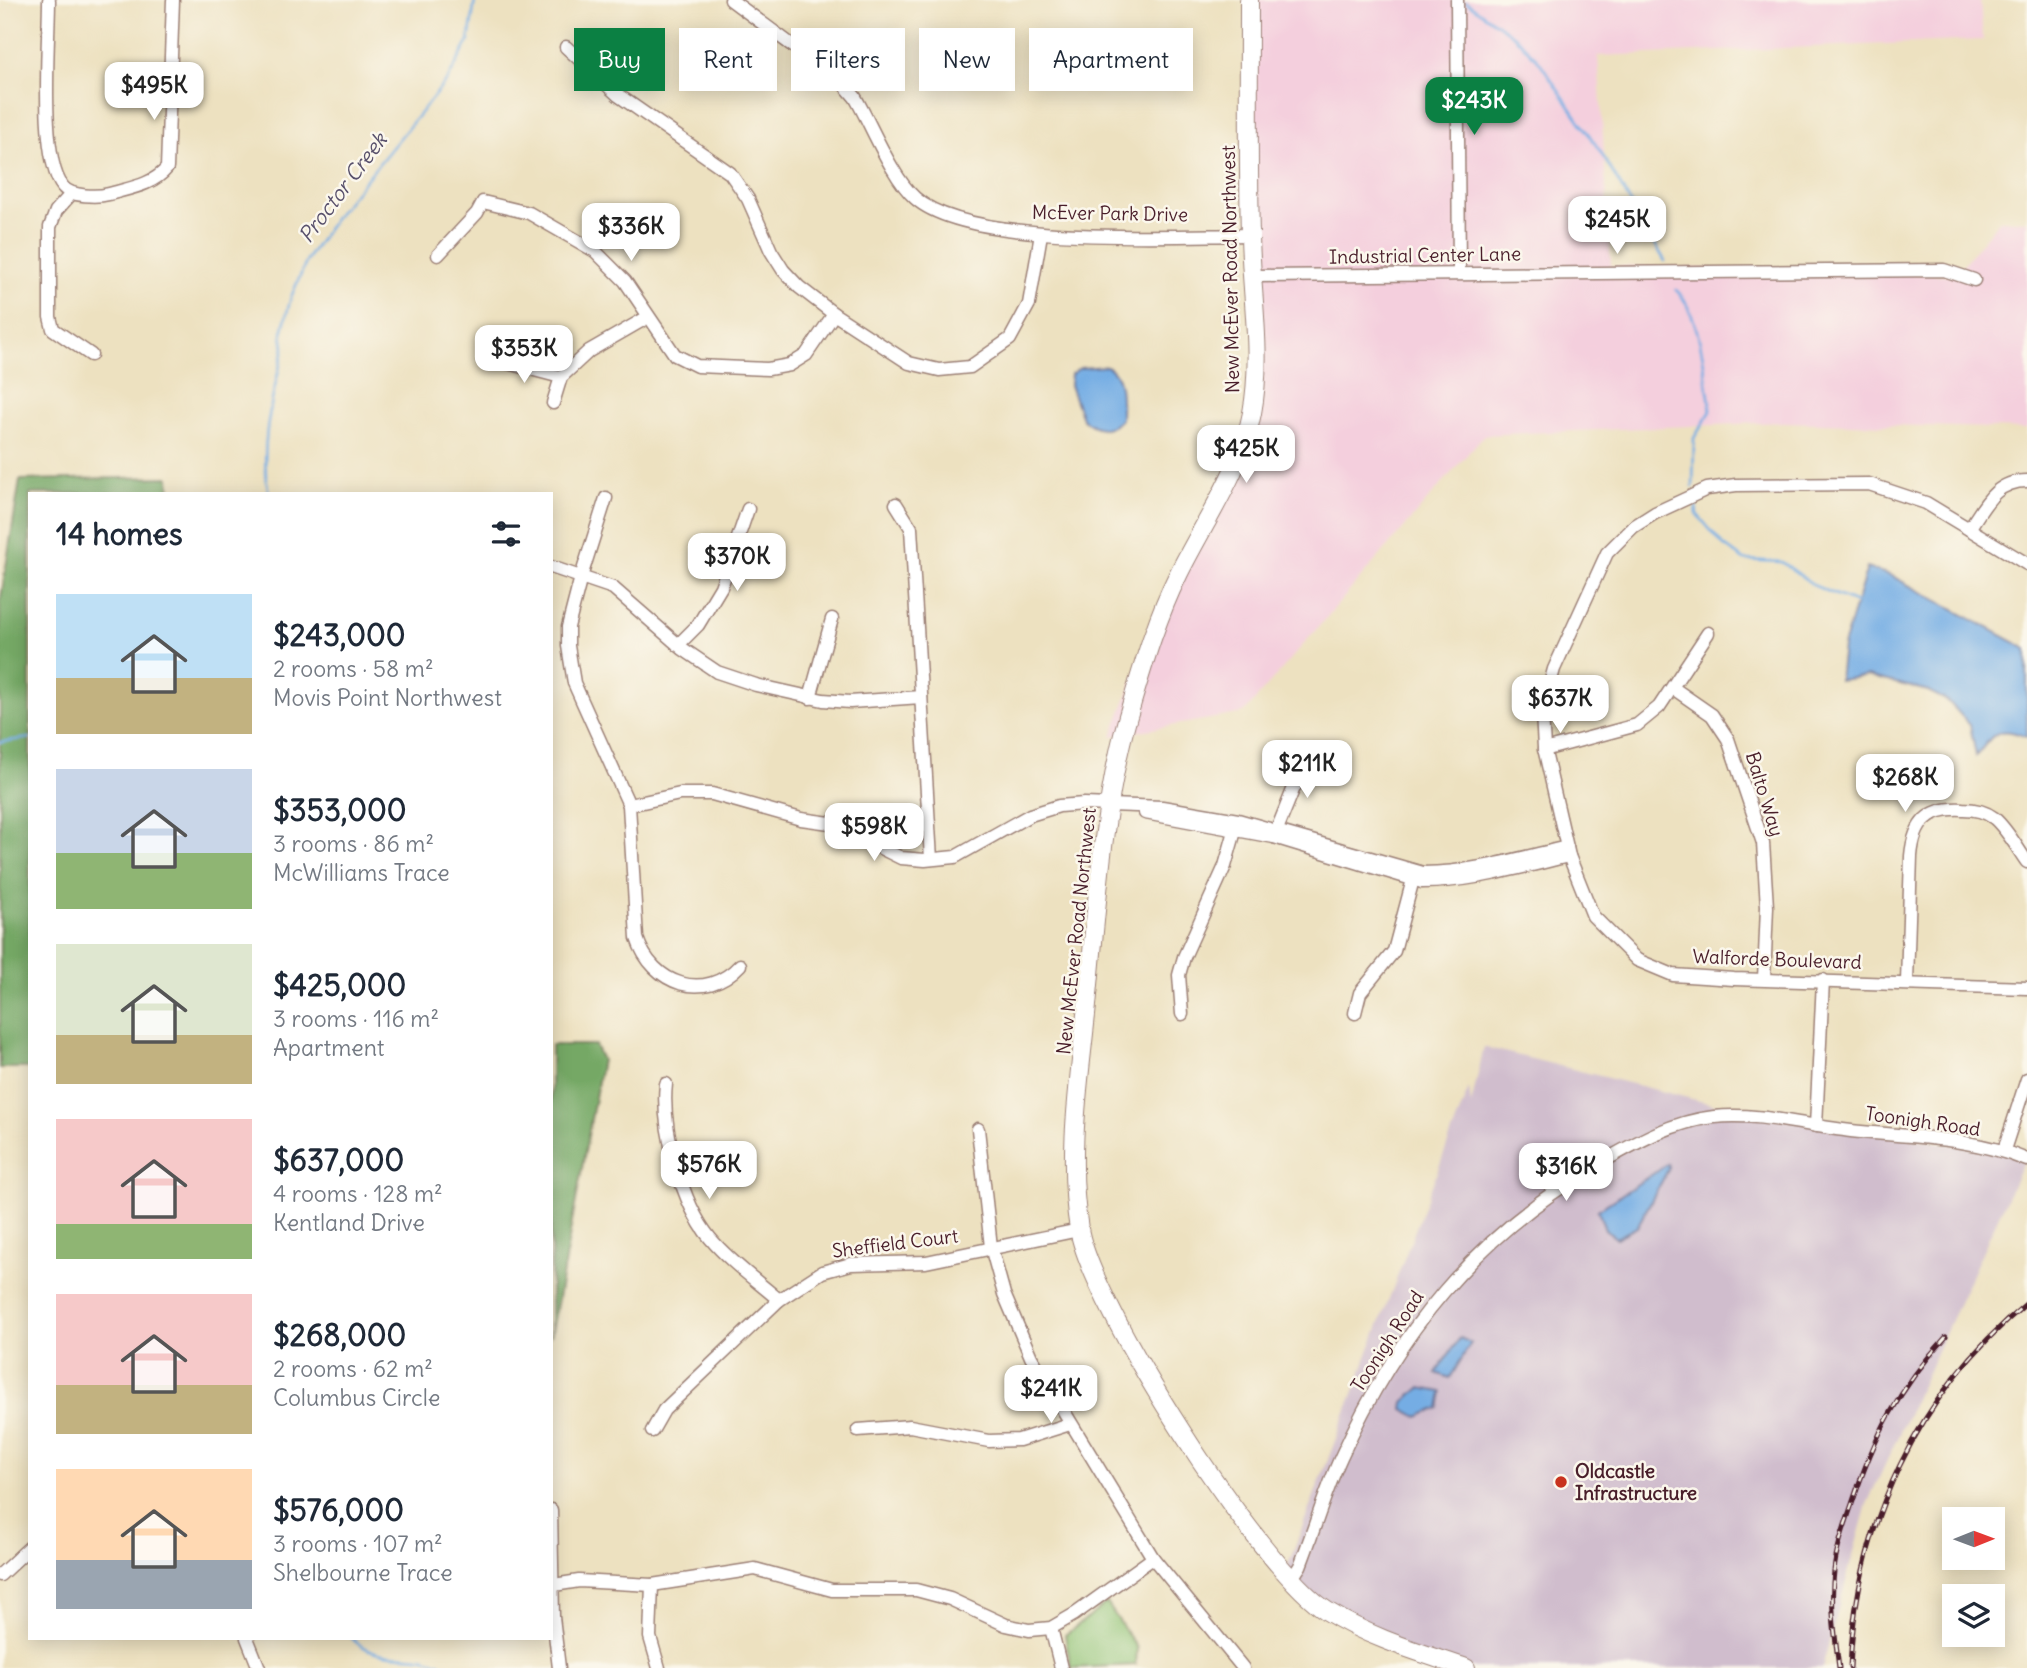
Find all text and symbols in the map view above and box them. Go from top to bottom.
chip: Buy [574,28,665,91]
chip: Rent [679,28,777,91]
chip: Filters [791,28,905,91]
chip: New [919,28,1015,91]
chip: Apartment [1029,28,1193,91]
pin: $495K [105,62,203,122]
text: $495K [121,70,187,99]
pin: $243K [1425,78,1523,137]
text: $243K [1441,85,1507,114]
water label: Proctor Creek [292,126,394,248]
street label: New McEver Road Northwest [1216,145,1244,393]
pin: $245K [1568,196,1666,256]
street label: McEver Park Drive [1032,200,1188,226]
pin: $336K [582,204,680,263]
text: $245K [1584,204,1650,233]
text: $336K [598,211,664,240]
street label: Industrial Center Lane [1329,241,1521,269]
pin: $353K [475,326,573,385]
text: $353K [491,333,557,362]
pin: $425K [1197,426,1295,485]
text: $425K [1213,433,1279,462]
text: 14 homes [56,515,183,553]
icon: filters [487,515,525,553]
pin: $370K [688,534,786,593]
text: $370K [704,541,770,570]
text: $243,000 [273,616,405,654]
icon: home [112,622,196,706]
text: 2 rooms · 58 m² [273,654,434,683]
pin: $637K [1511,676,1609,735]
text: Movis Point Northwest [273,683,502,712]
text: $637K [1528,683,1592,712]
pin: $211K [1258,740,1356,800]
text: $211K [1278,748,1336,777]
street label: Balto Way [1741,749,1789,839]
pin: $268K [1856,754,1954,814]
text: $268K [1872,762,1938,791]
text: $353,000 [273,791,406,829]
icon: home [112,797,196,881]
pin: $598K [825,804,923,863]
street label: New McEver Road Northwest [1051,806,1101,1056]
text: $598K [841,811,907,840]
text: 3 rooms · 86 m² [273,829,434,858]
text: McWilliams Trace [273,858,450,887]
street label: Walforde Boulevard [1692,944,1862,974]
text: $425,000 [273,966,406,1004]
icon: home [112,972,196,1056]
text: 3 rooms · 116 m² [273,1004,439,1033]
text: Apartment [273,1033,385,1062]
street label: Toonigh Road [1864,1101,1982,1141]
text: $637,000 [273,1141,404,1179]
pin: $576K [660,1142,758,1201]
pin: $316K [1517,1144,1615,1203]
icon: home [112,1147,196,1231]
text: $576K [677,1149,741,1178]
text: $316K [1535,1151,1597,1180]
text: 4 rooms · 128 m² [273,1179,443,1208]
text: Kentland Drive [273,1208,425,1237]
street label: Sheffield Court [831,1223,959,1263]
street label: Toonigh Road [1345,1286,1429,1396]
text: $268,000 [273,1316,406,1354]
icon: home [112,1322,196,1406]
text: 2 rooms · 62 m² [273,1354,433,1383]
pin: $241K [1002,1366,1100,1425]
text: $241K [1020,1373,1082,1402]
text: Columbus Circle [273,1383,440,1412]
place label: Oldcastle Infrastructure [1575,1459,1697,1505]
marker: Oldcastle Infrastructure [1553,1474,1569,1490]
text: $576,000 [273,1491,404,1529]
icon: home [112,1497,196,1581]
north arrow [1942,1507,2006,1570]
map controls [1942,1507,2005,1647]
text: 3 rooms · 107 m² [273,1529,443,1558]
text: Shelbourne Trace [273,1558,453,1587]
button: layers [1942,1584,2005,1647]

